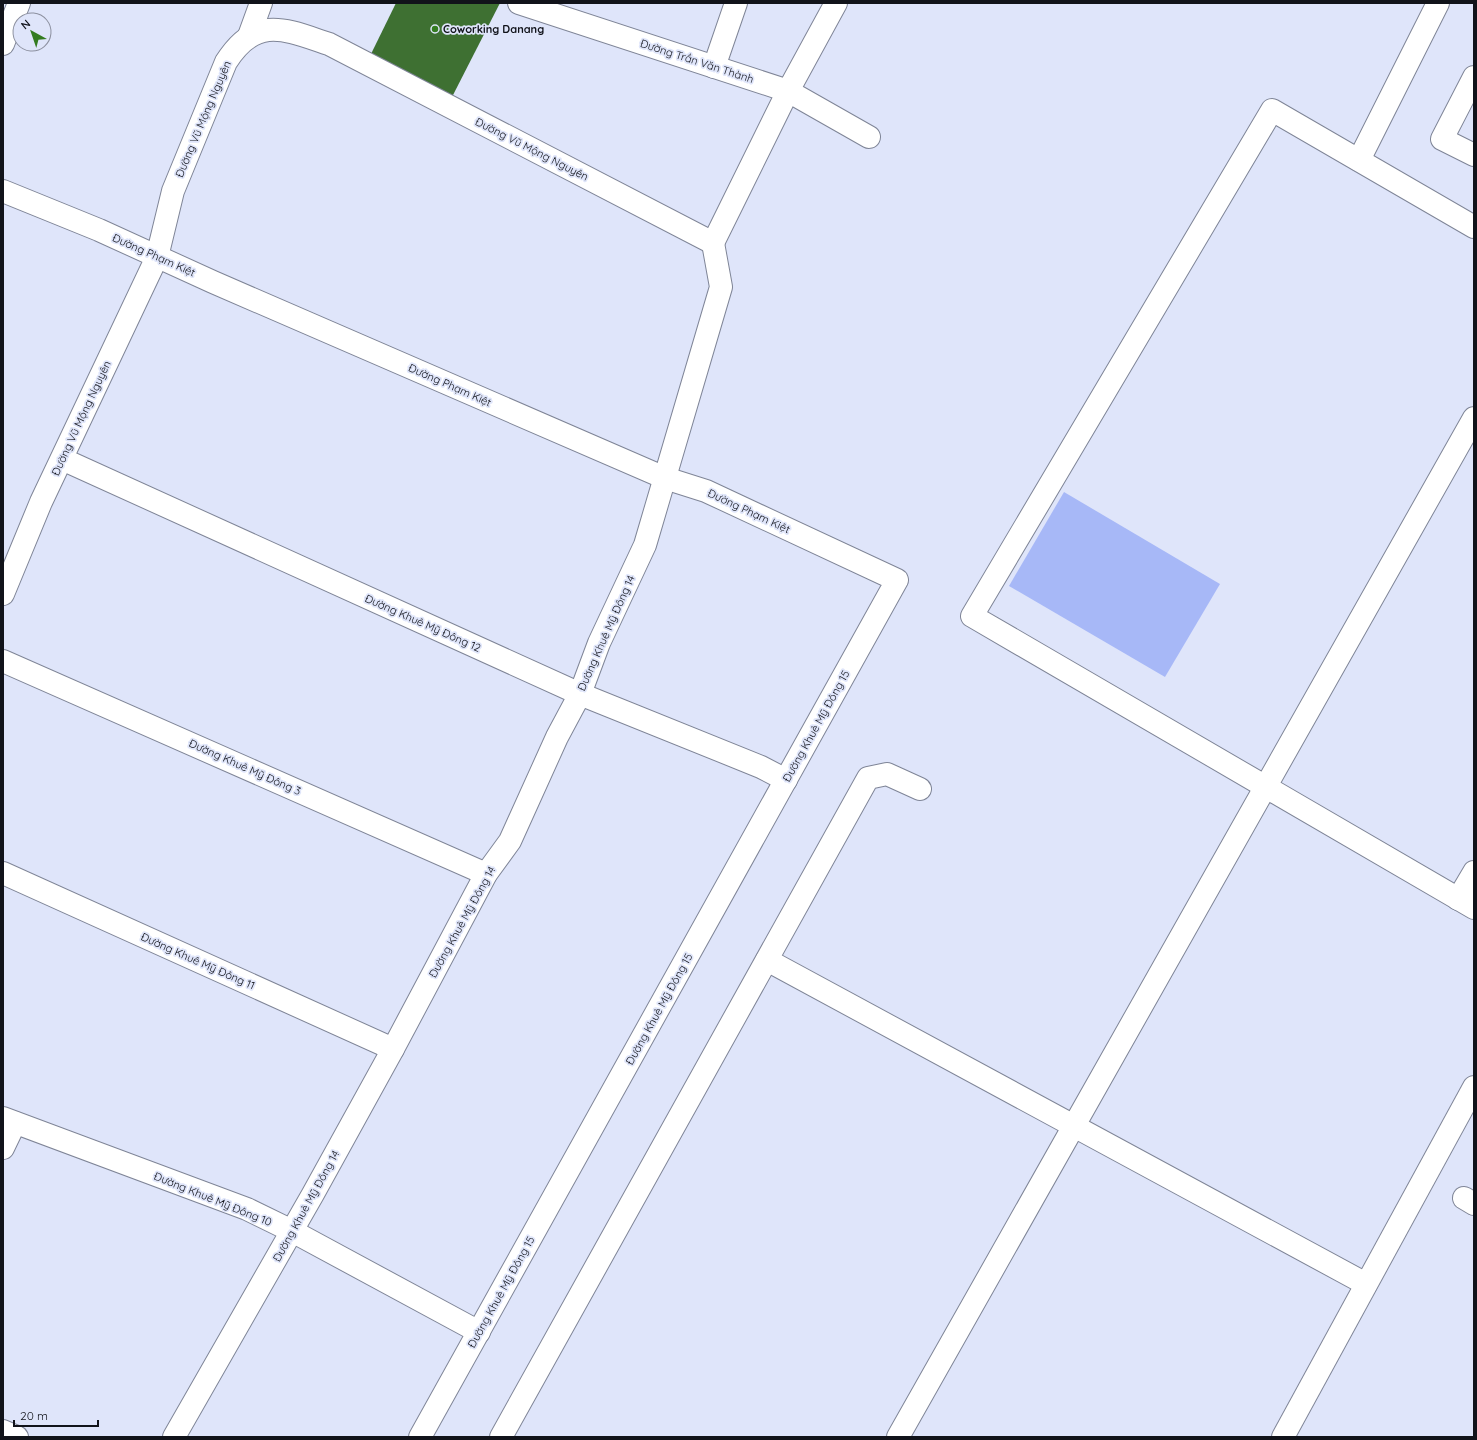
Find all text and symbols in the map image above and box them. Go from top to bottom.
north arrow [12,12,52,52]
text: N [18,16,33,32]
place label: Coworking Danang [443,22,544,36]
marker: Coworking Danang [430,24,440,34]
street label: Đường Trần Văn Thành [638,36,756,86]
street label: Đường Vũ Mộng Nguyên [172,59,234,179]
street label: Đường Vũ Mộng Nguyên [473,114,591,184]
street label: Đường Phạm Kiệt [110,230,198,280]
street label: Đường Vũ Mộng Nguyên [48,358,114,478]
street label: Đường Phạm Kiệt [406,360,494,410]
street label: Đường Phạm Kiệt [706,486,793,536]
street label: Đường Khuê Mỹ Đông 14 [574,573,638,693]
street label: Đường Khuê Mỹ Đông 12 [363,591,483,655]
street label: Đường Khuê Mỹ Đông 15 [779,668,853,784]
street label: Đường Khuê Mỹ Đông 3 [187,736,303,798]
street label: Đường Khuê Mỹ Đông 14 [426,864,499,980]
street label: Đường Khuê Mỹ Đông 11 [139,929,257,993]
street label: Đường Khuê Mỹ Đông 15 [622,951,696,1067]
street label: Đường Khuê Mỹ Đông 14 [270,1148,343,1264]
street label: Đường Khuê Mỹ Đông 10 [152,1169,274,1229]
street label: Đường Khuê Mỹ Đông 15 [464,1234,538,1350]
scale bar [14,1402,98,1428]
text: 20 m [20,1408,48,1423]

